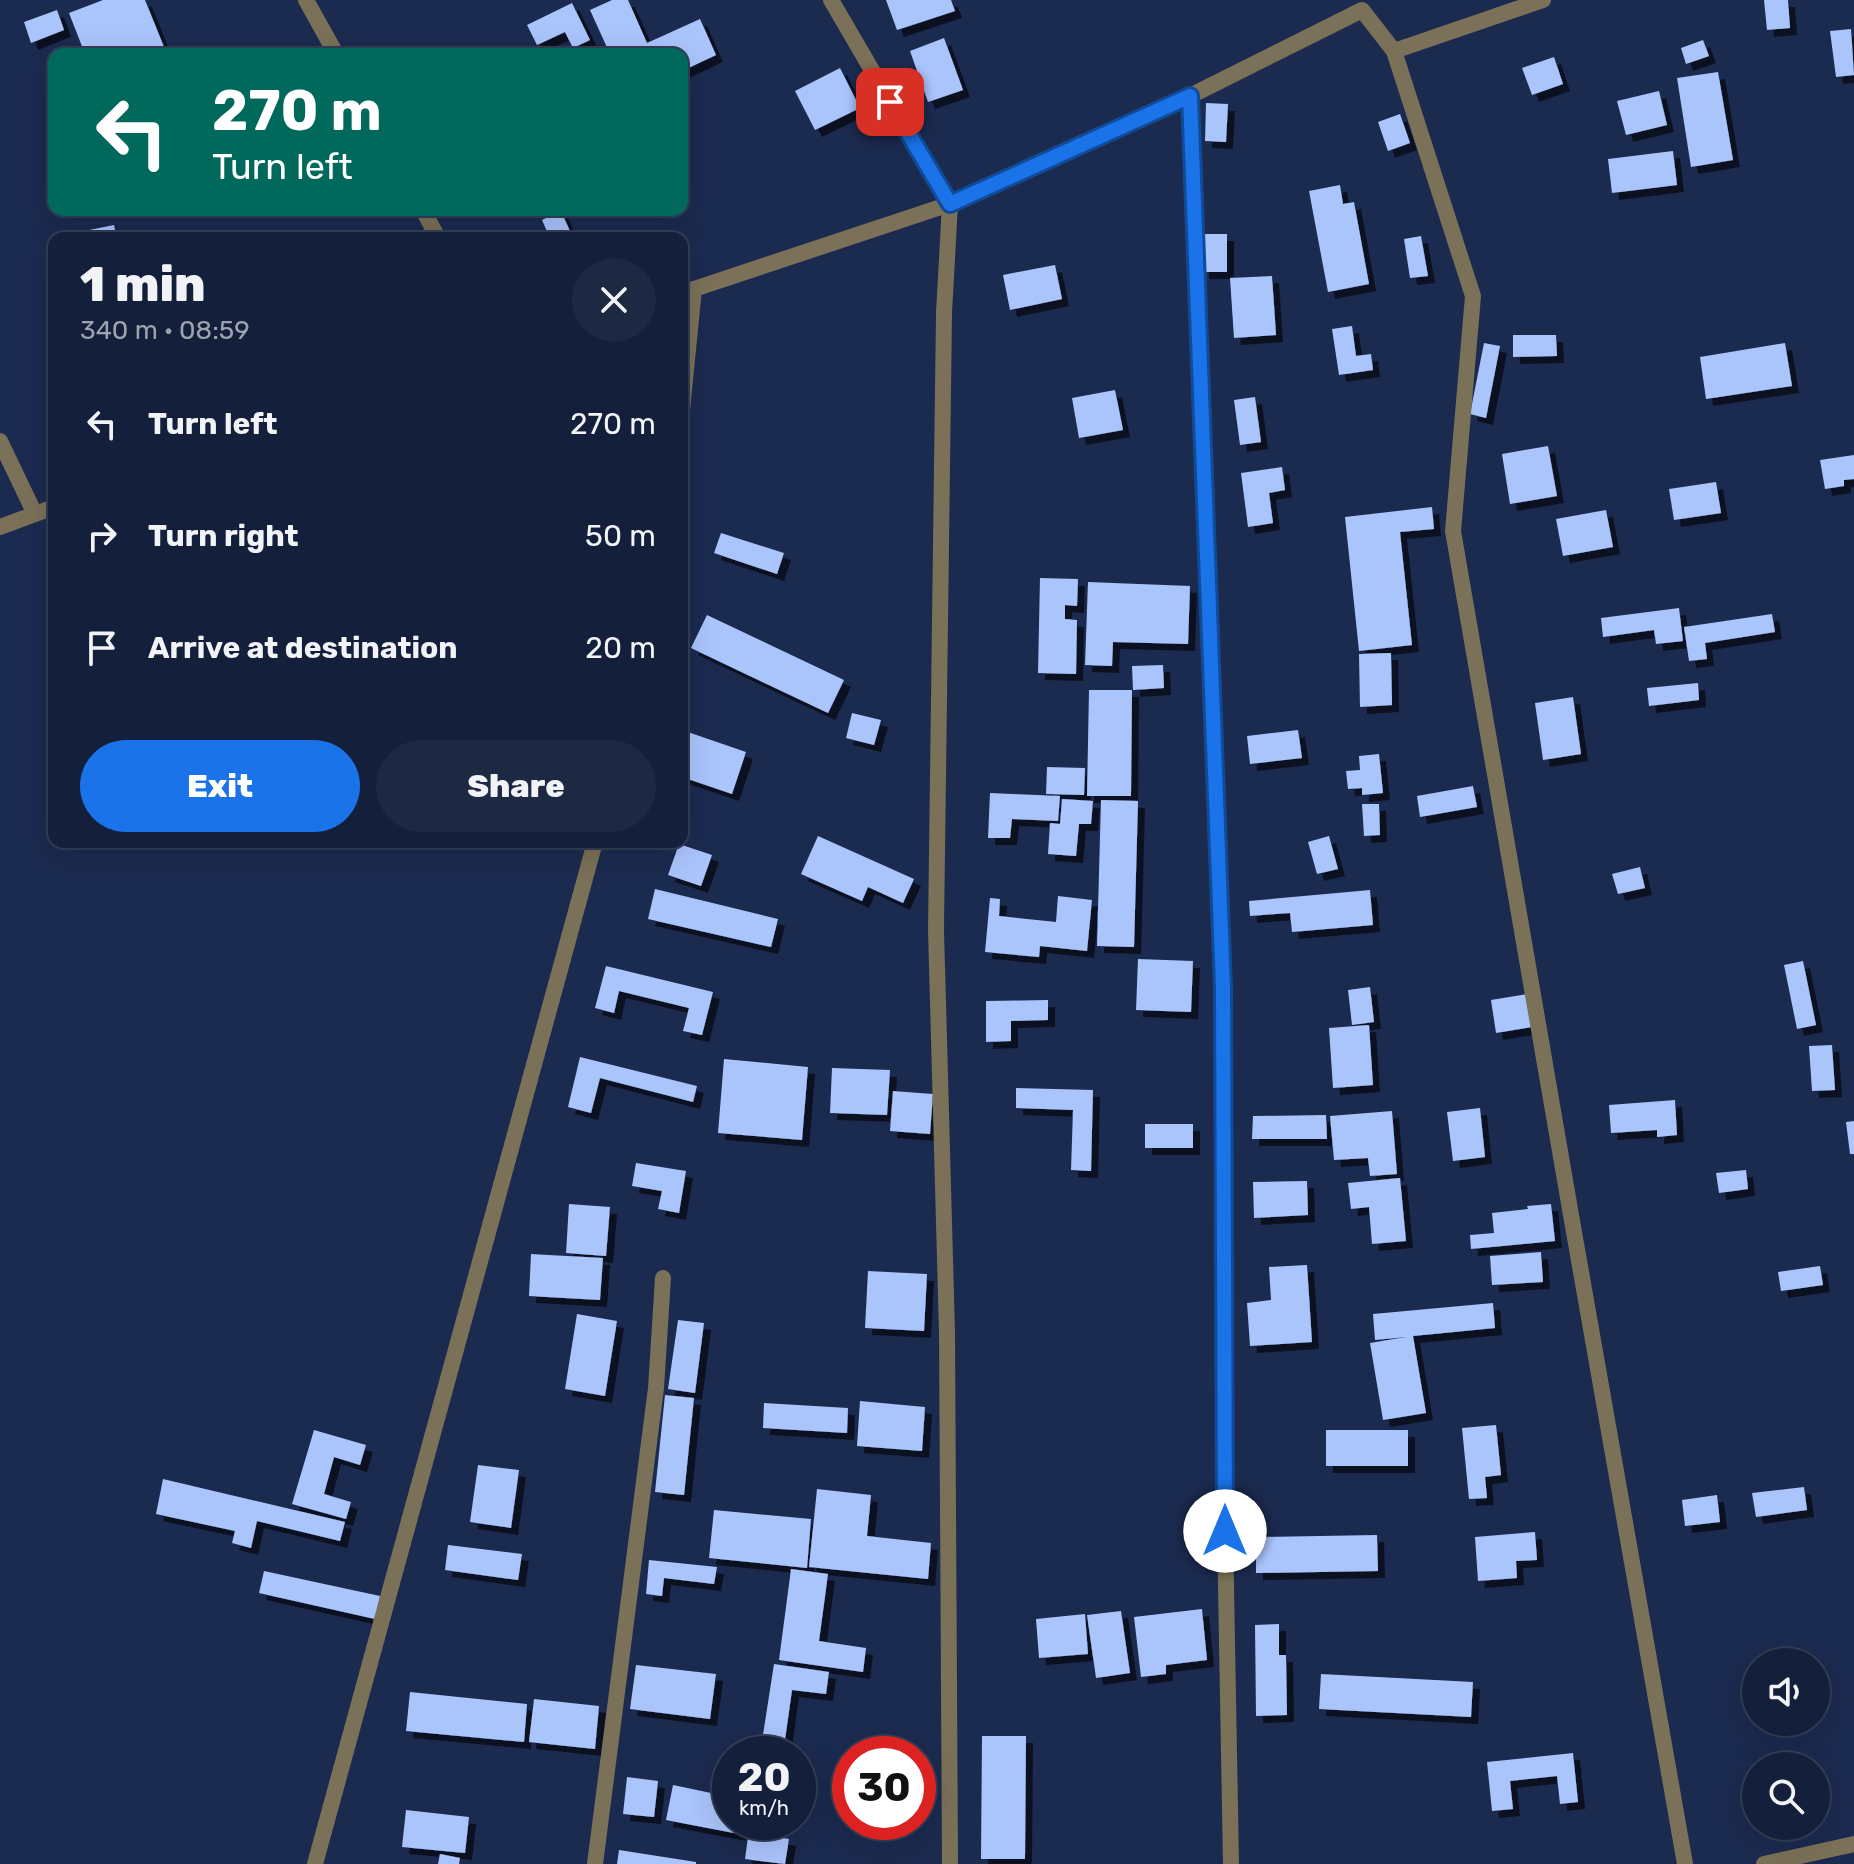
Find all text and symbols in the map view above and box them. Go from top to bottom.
pin [856,68,924,136]
text: 270 m [212,78,382,144]
icon: left [80,80,184,184]
icon: arrive [868,80,912,124]
text: Turn left [212,145,353,188]
text: 1 min [80,256,206,313]
button: close [572,258,656,342]
text: 340 m · 08:59 [80,315,250,346]
icon: left [80,402,124,446]
text: Turn left [148,406,278,442]
text: 270 m [570,406,656,442]
icon: right [80,514,124,558]
text: Turn right [148,518,299,554]
text: 50 m [585,518,656,554]
icon: arrive [80,626,124,670]
text: Arrive at destination [148,630,458,666]
text: 20 m [585,630,656,666]
button: Exit [80,740,360,832]
button: Share [376,740,656,832]
position arrow [1183,1489,1267,1573]
map controls [1742,1648,1830,1840]
button: sound [1742,1648,1830,1736]
speed limit sign: 30 [832,1736,936,1840]
button: search [1742,1752,1830,1840]
text: 20 [737,1754,791,1801]
text: km/h [739,1796,789,1820]

